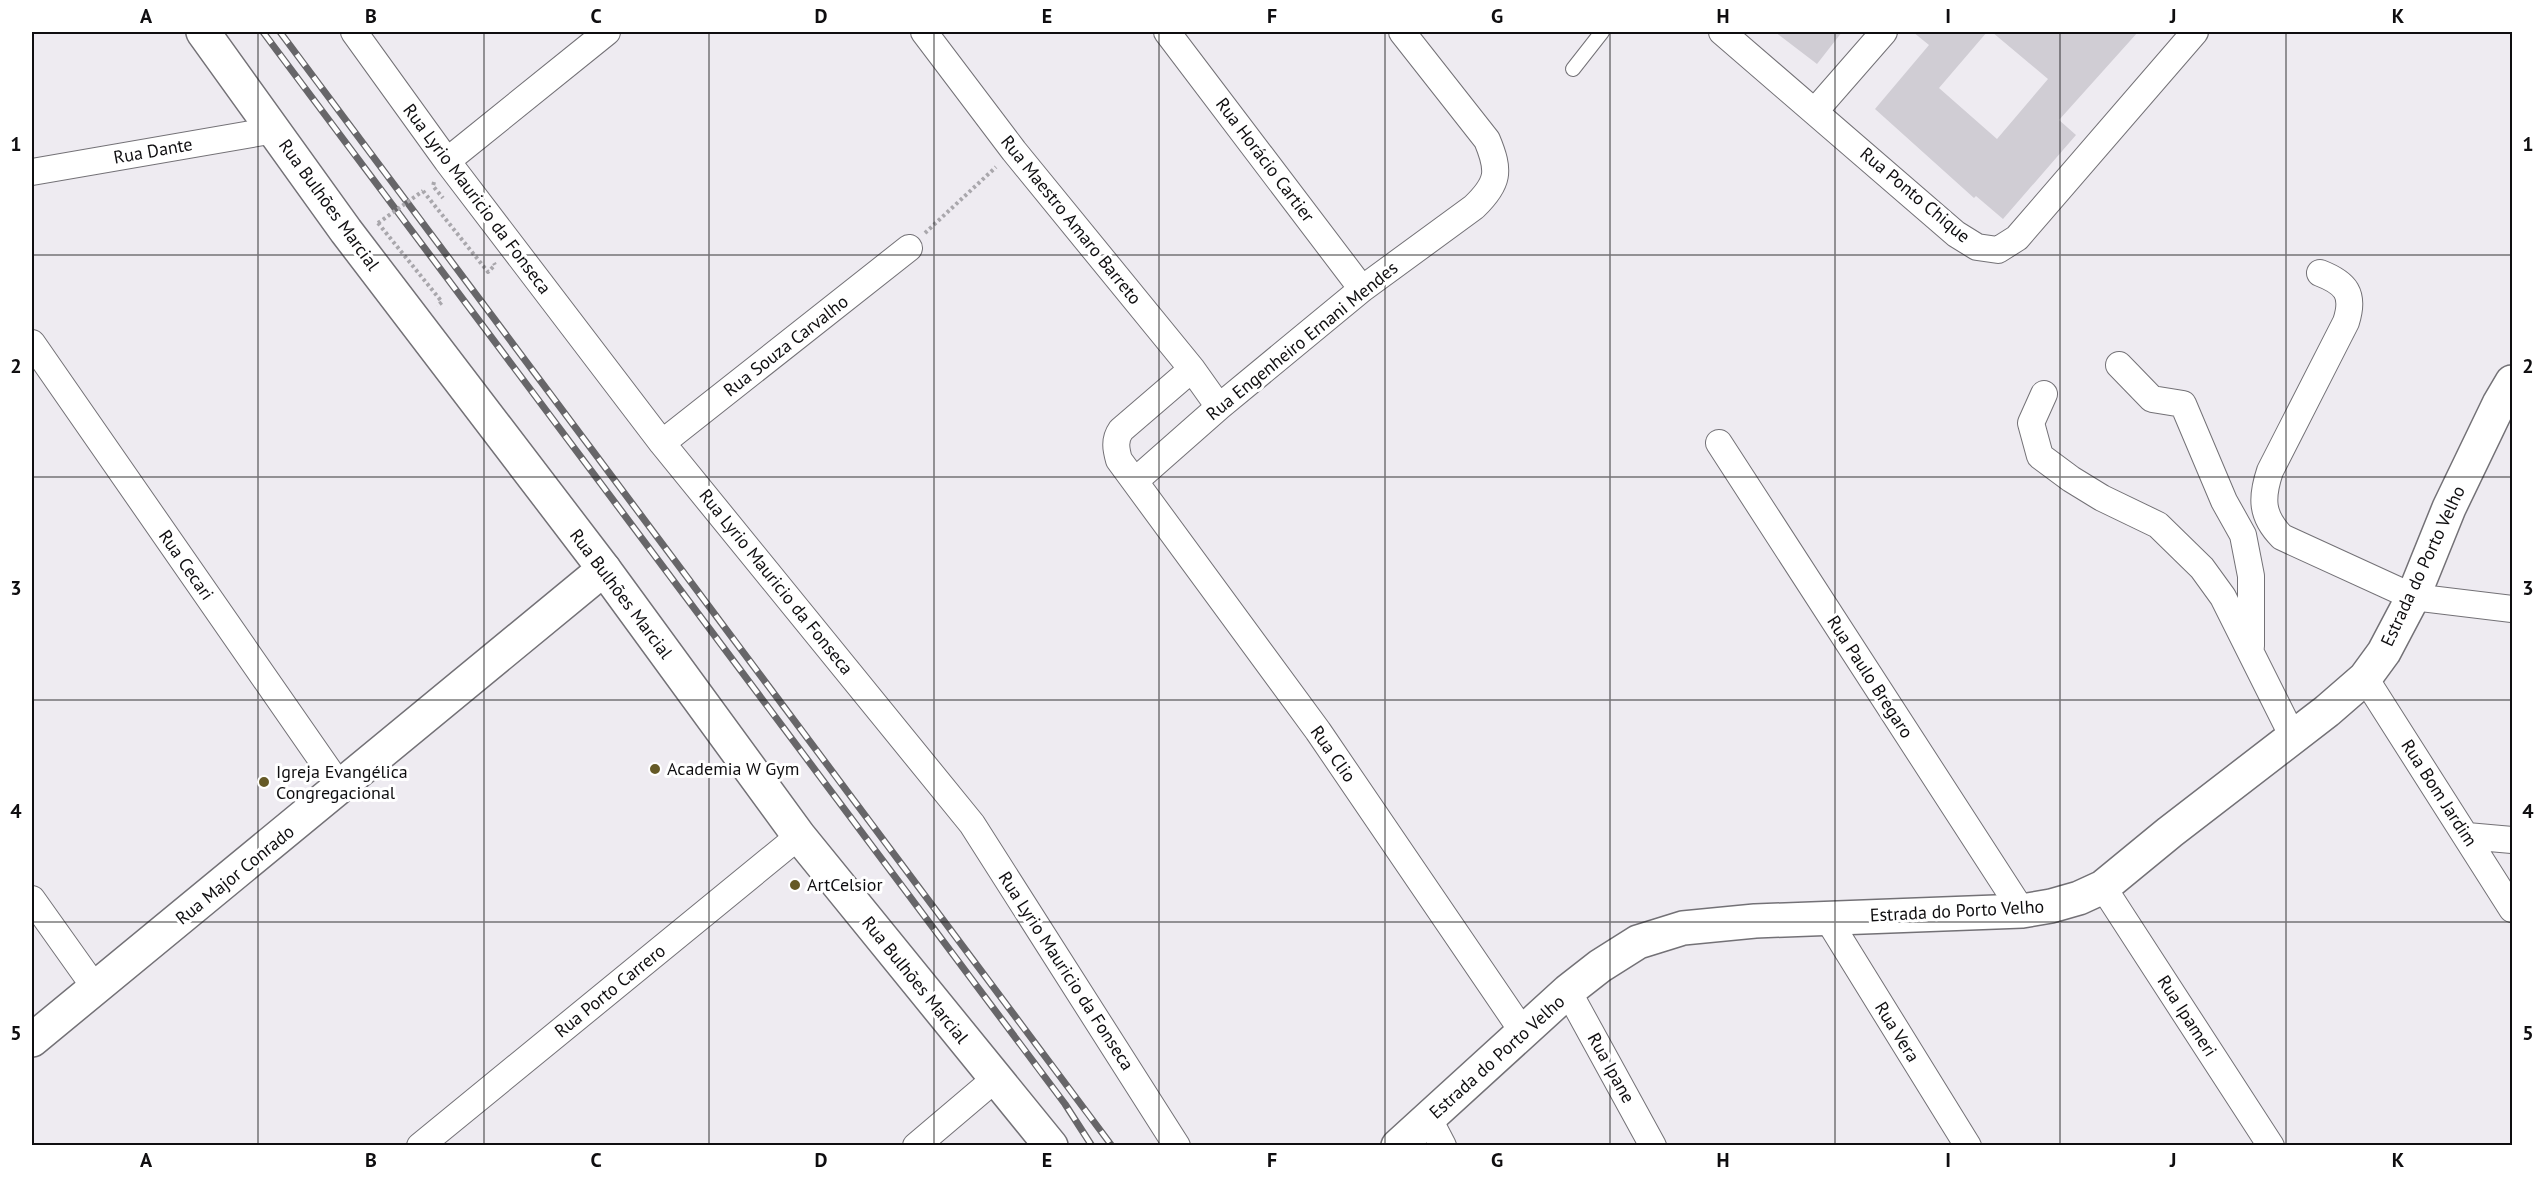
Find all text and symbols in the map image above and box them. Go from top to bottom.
text: A [140,3,153,29]
text: B [365,3,377,29]
text: C [590,3,602,29]
text: D [815,3,828,29]
text: E [1042,3,1052,29]
text: F [1267,3,1277,29]
text: G [1491,3,1503,29]
text: H [1716,3,1730,29]
text: I [1945,3,1951,29]
text: J [2169,3,2176,29]
text: K [2392,3,2405,29]
street label: Rua Horácio Cartier [1211,93,1320,226]
street label: Rua Lyrio Mauricio da Fonseca [398,99,556,298]
street label: Rua Maestro Amaro Barreto [996,130,1147,309]
text: 1 [10,131,22,157]
text: 1 [2522,131,2534,157]
street label: Rua Dante [112,132,194,169]
street label: Rua Bulhões Marcial [274,134,385,276]
street label: Rua Ponto Chique [1856,142,1975,247]
street label: Rua Engenheiro Ernani Mendes [1201,256,1402,425]
street label: Rua Souza Carvalho [719,290,853,401]
text: 2 [10,353,22,379]
text: 2 [2522,353,2534,379]
street label: Estrada do Porto Velho [2375,482,2470,650]
street label: Rua Lyrio Mauricio da Fonseca [694,484,858,679]
street label: Rua Bulhões Marcial [565,524,678,664]
street label: Rua Cecari [154,525,219,604]
text: 3 [10,575,22,601]
text: 3 [2522,575,2534,601]
street label: Rua Paulo Bregaro [1822,611,1919,742]
street label: Rua Clio [1306,721,1361,787]
street label: Rua Bom Jardim [2396,735,2483,851]
place label: Academia W Gym [667,757,799,780]
place label: Igreja Evangélica Congregacional [276,760,408,804]
marker: Academia W Gym [648,762,662,776]
marker: Igreja Evangélica Congregacional [257,775,271,789]
text: 4 [10,798,22,824]
text: 4 [2522,798,2534,824]
street label: Rua Major Conrado [171,820,299,930]
street label: Rua Lyrio Mauricio da Fonseca [994,867,1139,1074]
place label: ArtCelsior [807,873,883,896]
marker: ArtCelsior [788,878,802,892]
street label: Estrada do Porto Velho [1869,894,2045,927]
street label: Rua Bulhões Marcial [857,911,974,1048]
street label: Rua Porto Carrero [550,939,670,1042]
street label: Rua Ipameri [2153,971,2222,1061]
street label: Estrada do Porto Velho [1424,990,1569,1124]
street label: Rua Vera [1870,997,1925,1066]
text: 5 [10,1020,22,1046]
text: 5 [2522,1020,2534,1046]
street label: Rua Ipane [1583,1029,1640,1107]
text: A [140,1147,153,1173]
text: B [365,1147,377,1173]
text: C [590,1147,602,1173]
text: D [815,1147,828,1173]
text: E [1042,1147,1052,1173]
text: F [1267,1147,1277,1173]
text: G [1491,1147,1503,1173]
text: H [1716,1147,1730,1173]
text: I [1945,1147,1951,1173]
text: J [2169,1147,2176,1173]
text: K [2392,1147,2405,1173]

